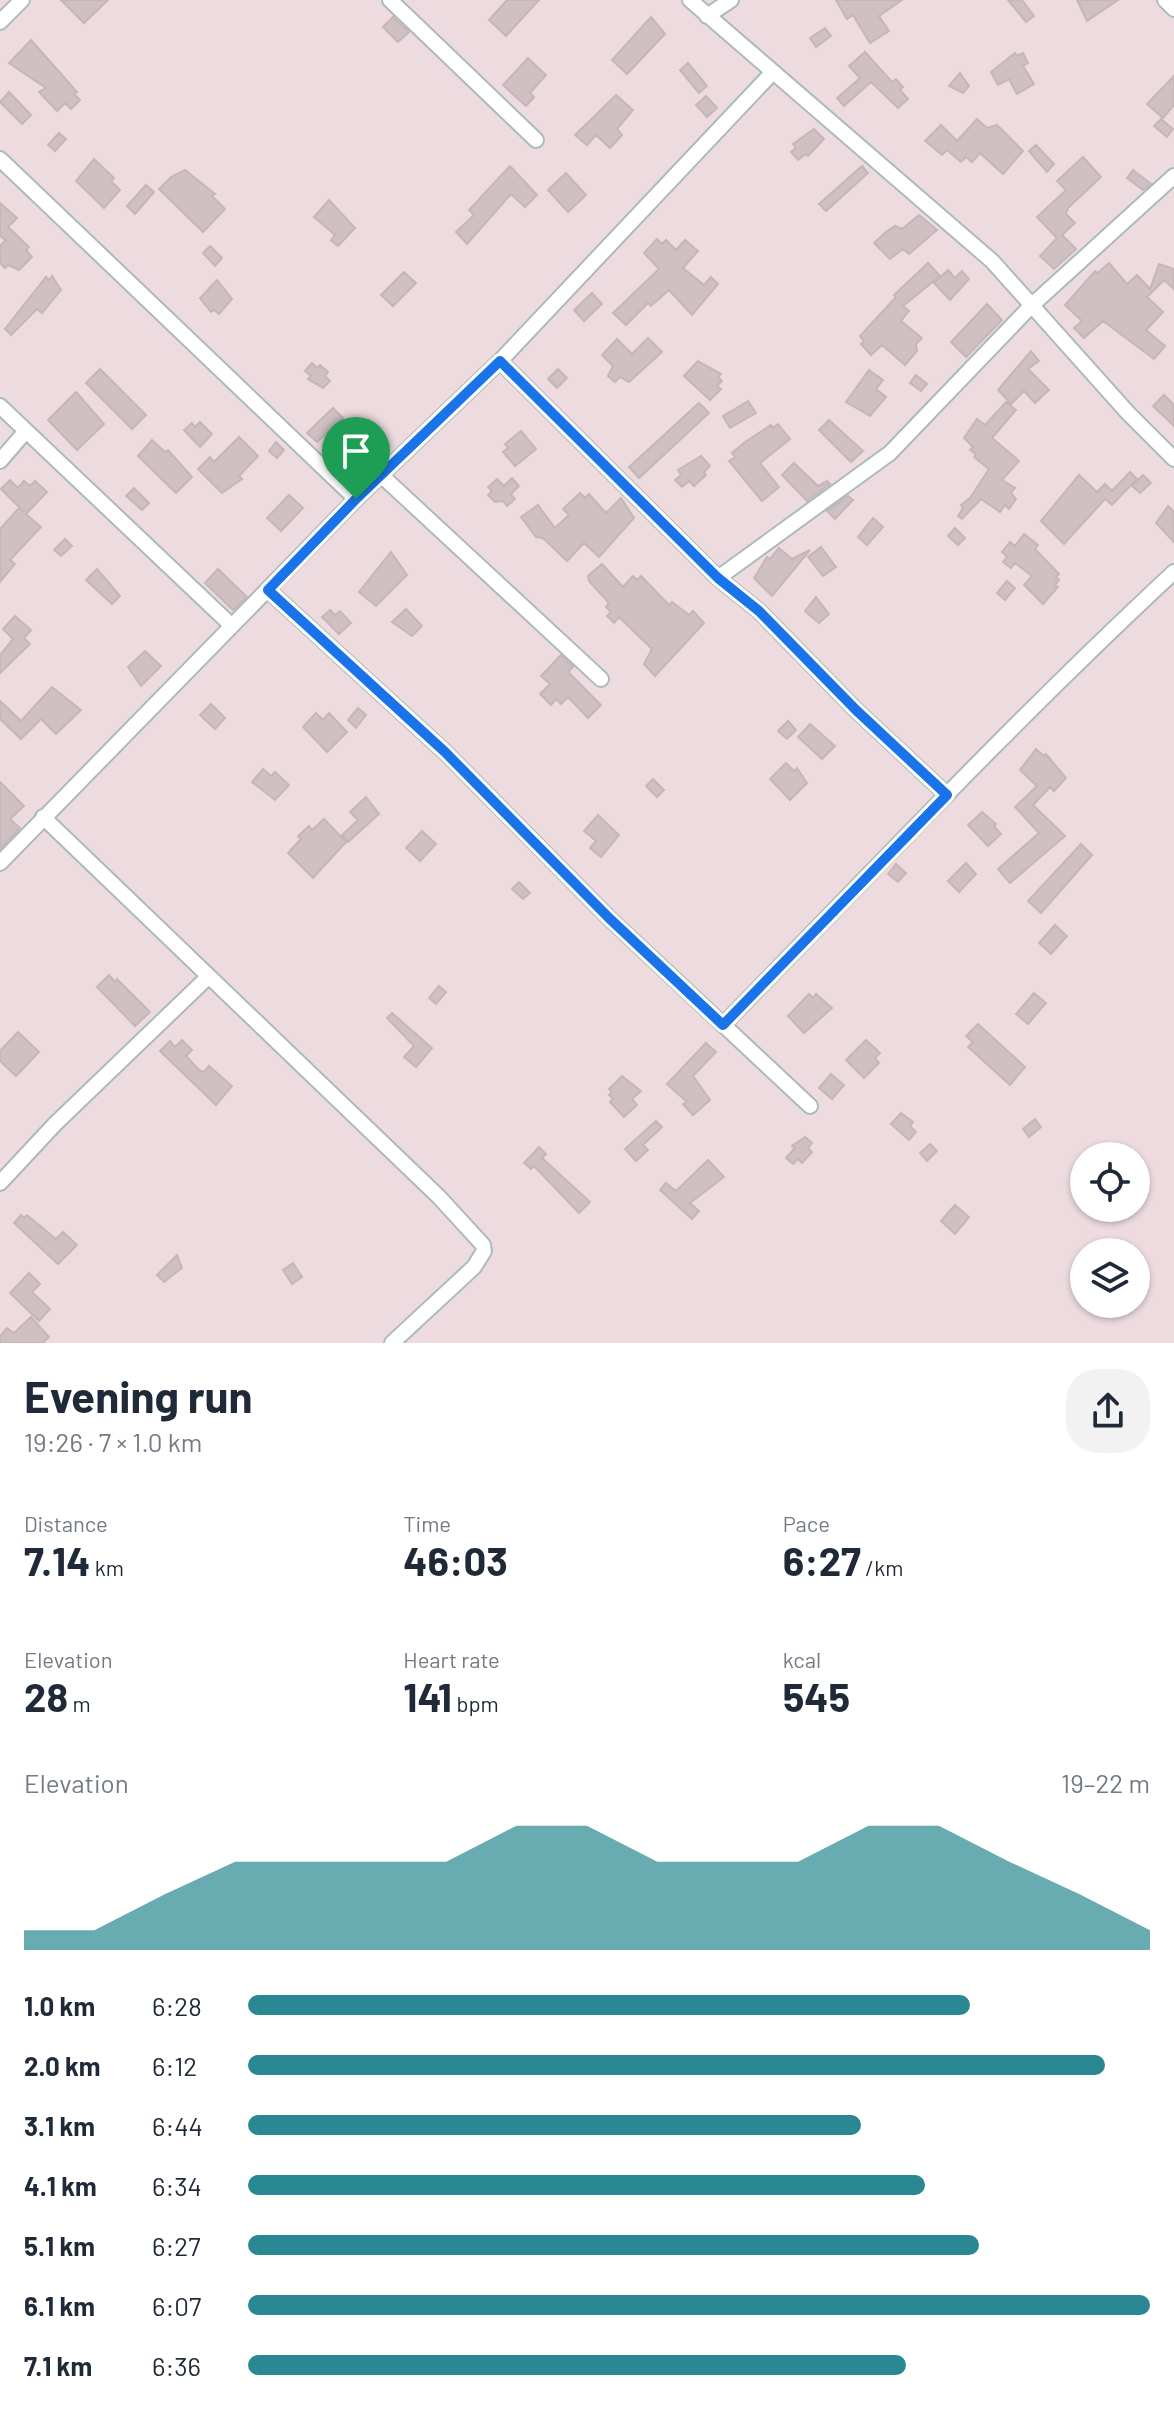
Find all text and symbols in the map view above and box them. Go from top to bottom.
pin [322,417,390,499]
icon: arrive [334,429,378,473]
map controls [1070,1142,1150,1318]
button: locate [1070,1142,1150,1222]
button: layers [1070,1238,1150,1318]
text: Evening run [24,1369,253,1422]
button: share [1066,1369,1150,1453]
text: 19:26 · 7 × 1.0 km [24,1426,202,1457]
text: Distance [24,1510,108,1536]
text: Time [403,1510,451,1536]
text: Pace [783,1510,830,1536]
text: 7.14 [24,1536,90,1584]
text: 46:03 [403,1536,508,1584]
text: 6:27 [783,1536,861,1584]
text: km [90,1554,124,1580]
text: /km [861,1554,903,1580]
text: Elevation [24,1646,113,1672]
text: Heart rate [403,1646,500,1672]
text: kcal [783,1646,821,1672]
text: 28 [24,1672,68,1720]
text: 141 [403,1672,452,1720]
text: 545 [783,1672,850,1720]
text: m [68,1690,91,1716]
text: bpm [452,1690,499,1716]
text: Elevation [24,1767,129,1798]
text: 19–22 m [1061,1767,1150,1798]
text: 1.0 km [24,1990,95,2021]
text: 6:28 [152,1990,202,2021]
text: 2.0 km [24,2050,101,2081]
text: 6:12 [152,2050,197,2081]
text: 3.1 km [24,2110,95,2141]
text: 6:44 [152,2110,203,2141]
text: 4.1 km [24,2170,97,2201]
text: 6:34 [152,2170,202,2201]
text: 5.1 km [24,2230,95,2261]
text: 6:27 [152,2230,200,2261]
text: 6.1 km [24,2290,95,2321]
text: 6:07 [152,2290,201,2321]
text: 7.1 km [24,2350,92,2381]
text: 6:36 [152,2350,201,2381]

